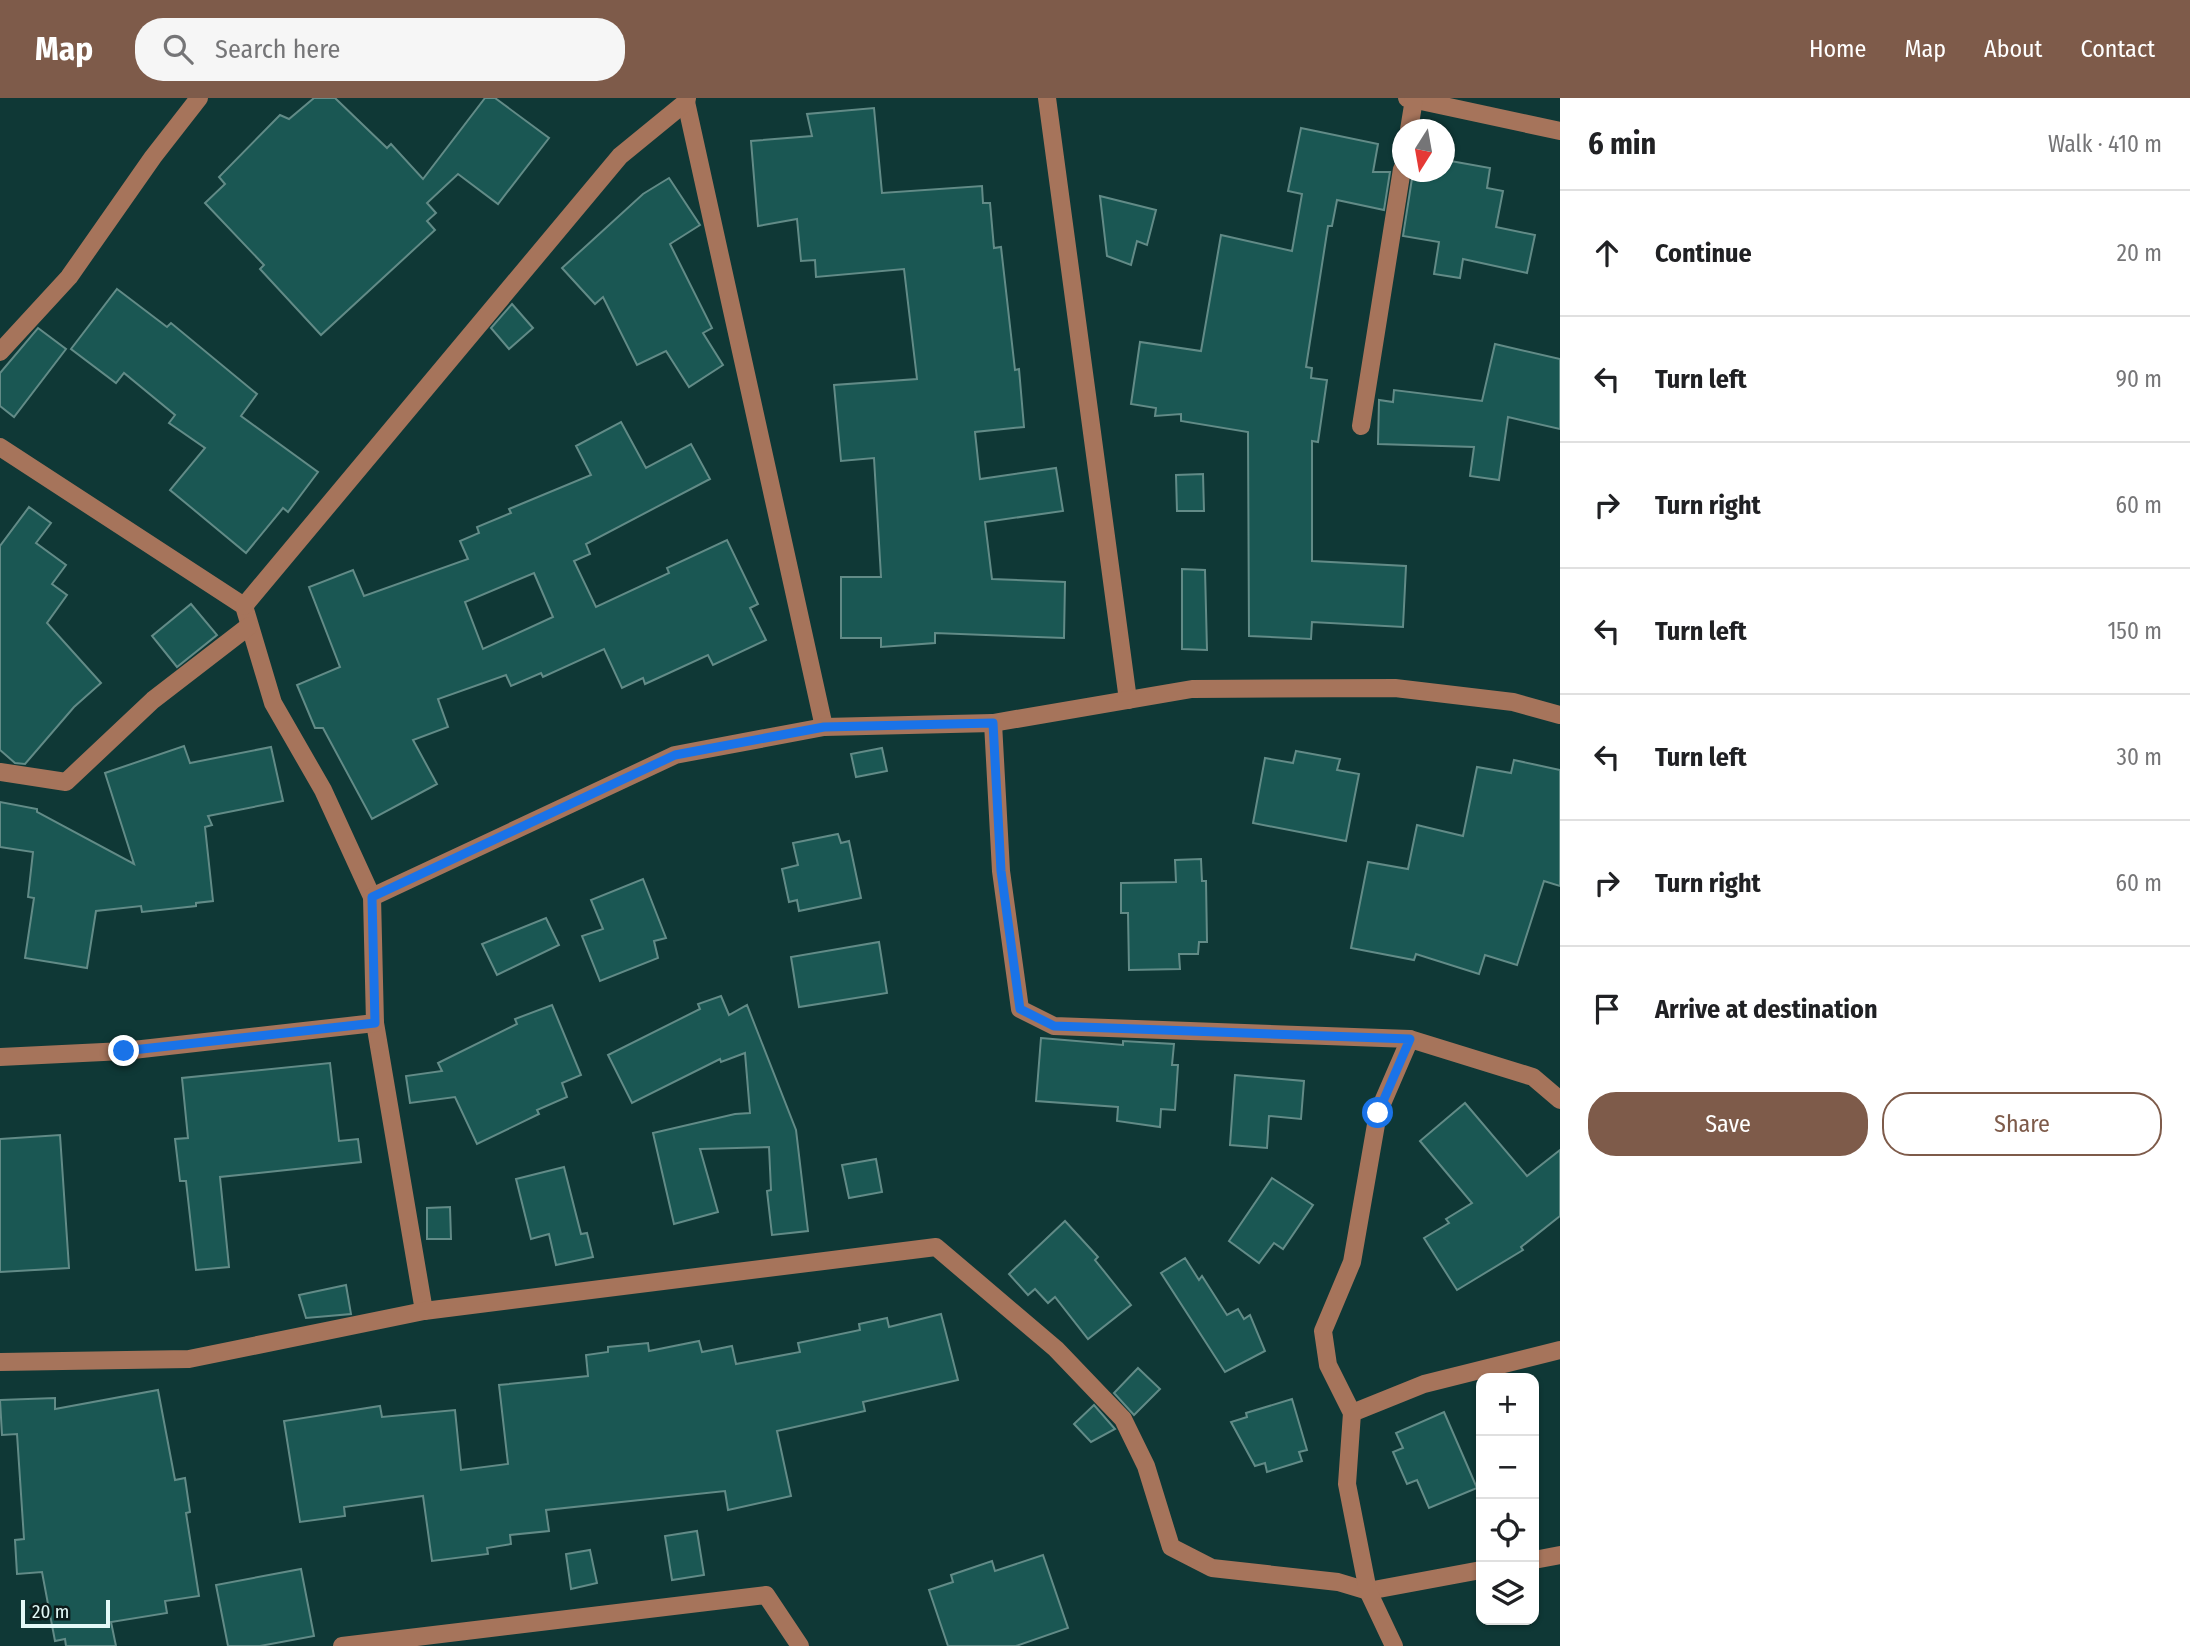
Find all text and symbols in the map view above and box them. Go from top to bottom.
search box [135,18,625,81]
text: Map [35,29,93,69]
icon: search [159,30,197,68]
text: Search here [215,34,340,65]
text: Home [1809,35,1866,63]
text: Map [1904,35,1946,63]
text: About [1984,35,2042,63]
text: Contact [2080,35,2155,63]
north arrow [1392,119,1455,182]
text: 6 min [1588,126,1656,162]
text: Walk · 410 m [2048,130,2162,158]
icon: ahead [1588,234,1626,272]
text: Continue [1655,238,1752,269]
text: 20 m [2117,239,2162,267]
icon: left [1588,360,1626,398]
text: Turn left [1655,364,1747,395]
text: 90 m [2116,365,2162,393]
icon: right [1588,486,1626,524]
text: Turn right [1655,490,1761,521]
text: 60 m [2116,491,2162,519]
icon: left [1588,612,1626,650]
text: Turn left [1655,616,1747,647]
text: 150 m [2107,617,2162,645]
icon: left [1588,738,1626,776]
text: Turn left [1655,742,1747,773]
text: 30 m [2117,743,2162,771]
icon: right [1588,864,1626,902]
text: Turn right [1655,868,1761,899]
text: 60 m [2116,869,2162,897]
icon: arrive [1588,990,1626,1028]
text: Arrive at destination [1655,994,1878,1025]
route end [108,1035,139,1066]
button: Save [1588,1092,1868,1156]
button: Share [1882,1092,2162,1156]
route start [1362,1097,1393,1128]
map controls [1476,1373,1539,1625]
button: + [1476,1373,1539,1436]
button: − [1476,1436,1539,1499]
button: locate [1476,1499,1539,1562]
button: layers [1476,1562,1539,1625]
scale bar [21,1597,110,1629]
text: 20 m [32,1600,69,1623]

